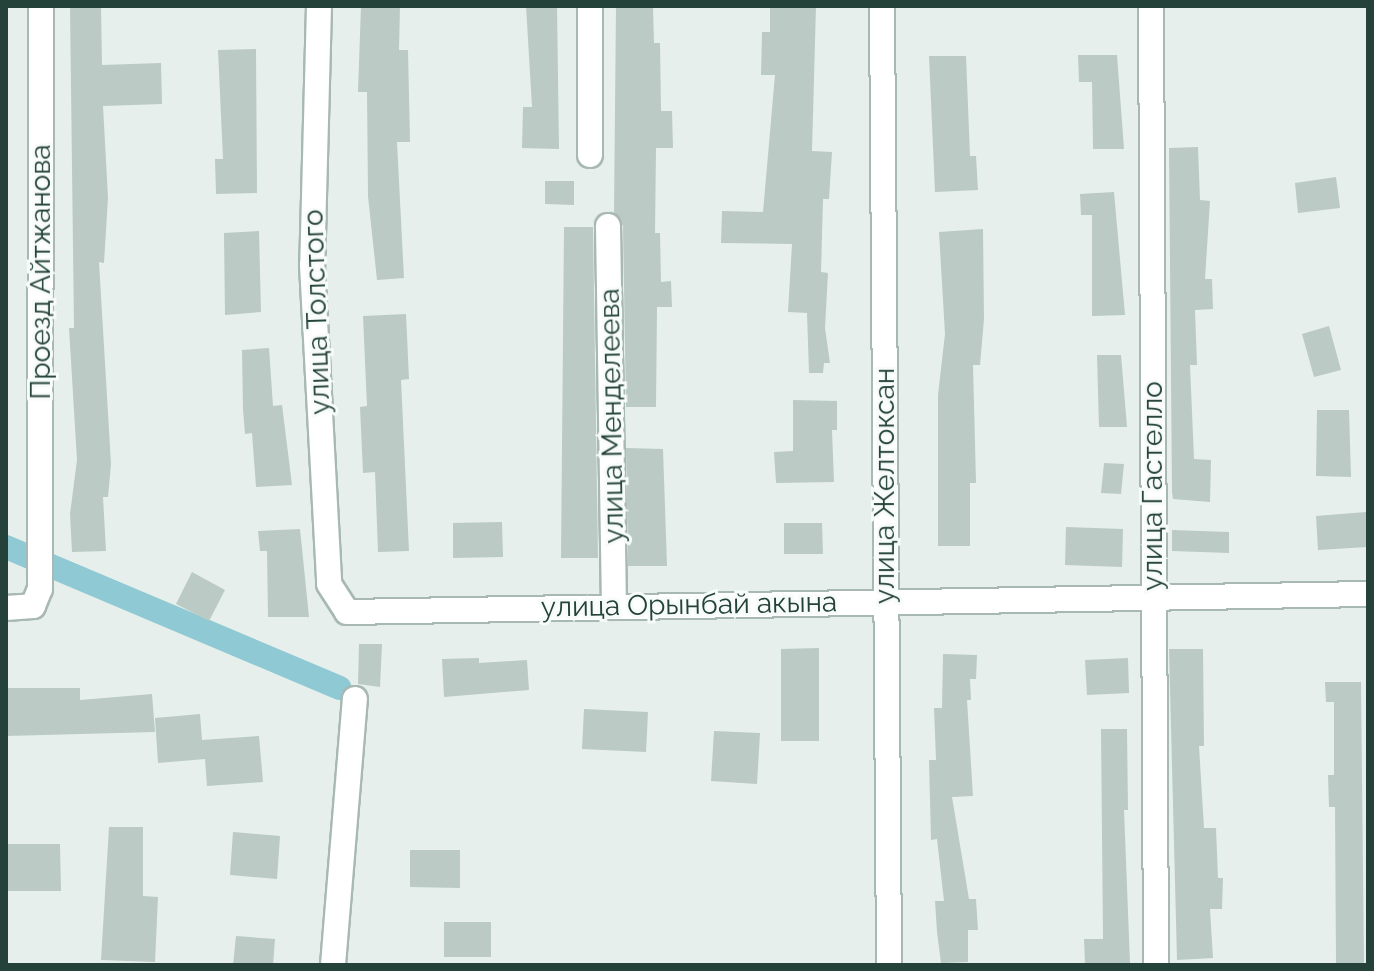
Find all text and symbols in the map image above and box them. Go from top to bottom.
street label: Проезд Айтжанова [24,144,58,400]
street label: улица Толстого [297,208,337,416]
street label: улица Менделеева [593,288,631,544]
street label: улица Желтоксан [868,368,902,604]
street label: улица Гастелло [1136,381,1170,591]
street label: улица Орынбай акына [541,586,837,624]

